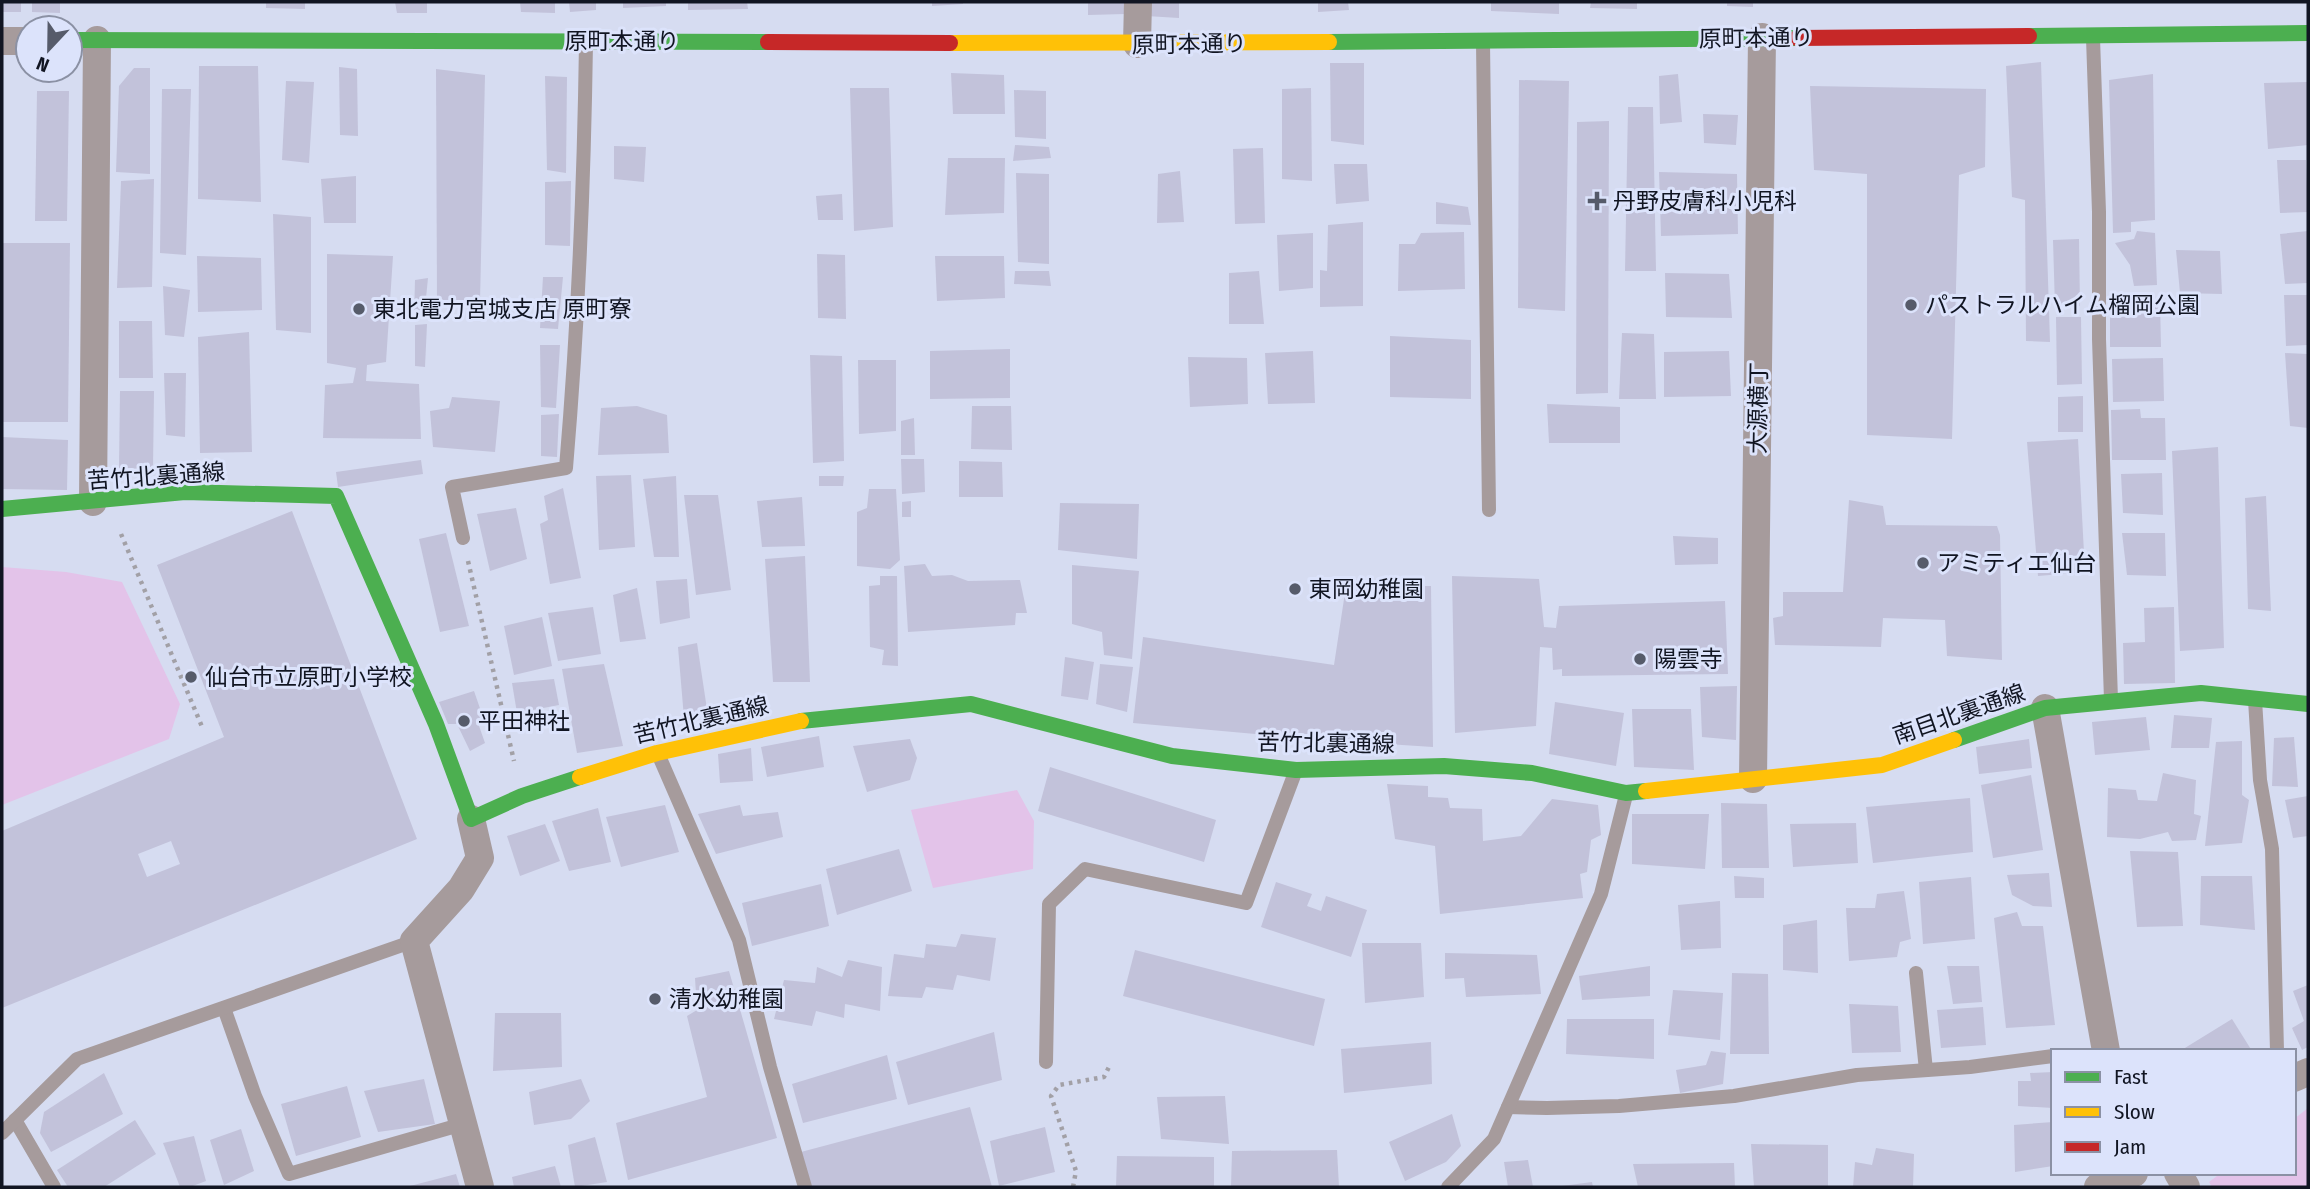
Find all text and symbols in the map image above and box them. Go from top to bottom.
north arrow [14,14,84,84]
street label: 原町本通り [1698,23,1814,53]
street label: 原町本通り [565,27,680,55]
street label: 原町本通り [1131,29,1247,59]
text: N [33,52,52,77]
place label: 丹野皮膚科小児科 [1613,187,1797,215]
marker: 丹野皮膚科小児科 [1587,191,1607,211]
place label: パストラルハイム榴岡公園 [1925,291,2200,319]
place label: 東北電力宮城支店 原町寮 [373,295,631,323]
marker: パストラルハイム榴岡公園 [1903,297,1919,313]
marker: 東北電力宮城支店 原町寮 [351,301,367,317]
street label: 大源横丁 [1743,362,1773,454]
street label: 苦竹北裏通線 [86,457,226,495]
place label: アミティエ仙台 [1937,549,2096,577]
marker: アミティエ仙台 [1915,555,1931,571]
place label: 東岡幼稚園 [1309,575,1424,603]
marker: 東岡幼稚園 [1287,581,1303,597]
place label: 陽雲寺 [1654,645,1723,673]
marker: 陽雲寺 [1632,651,1648,667]
place label: 仙台市立原町小学校 [205,663,412,691]
marker: 仙台市立原町小学校 [183,669,199,685]
street label: 南目北裏通線 [1889,678,2029,750]
street label: 苦竹北裏通線 [631,691,771,749]
place label: 平田神社 [478,707,570,735]
marker: 平田神社 [456,713,472,729]
street label: 苦竹北裏通線 [1257,728,1395,758]
place label: 清水幼稚園 [669,985,784,1013]
marker: 清水幼稚園 [647,991,663,1007]
legend [2051,1049,2296,1175]
text: Fast [2114,1064,2148,1090]
text: Slow [2114,1099,2155,1125]
text: Jam [2114,1134,2146,1160]

